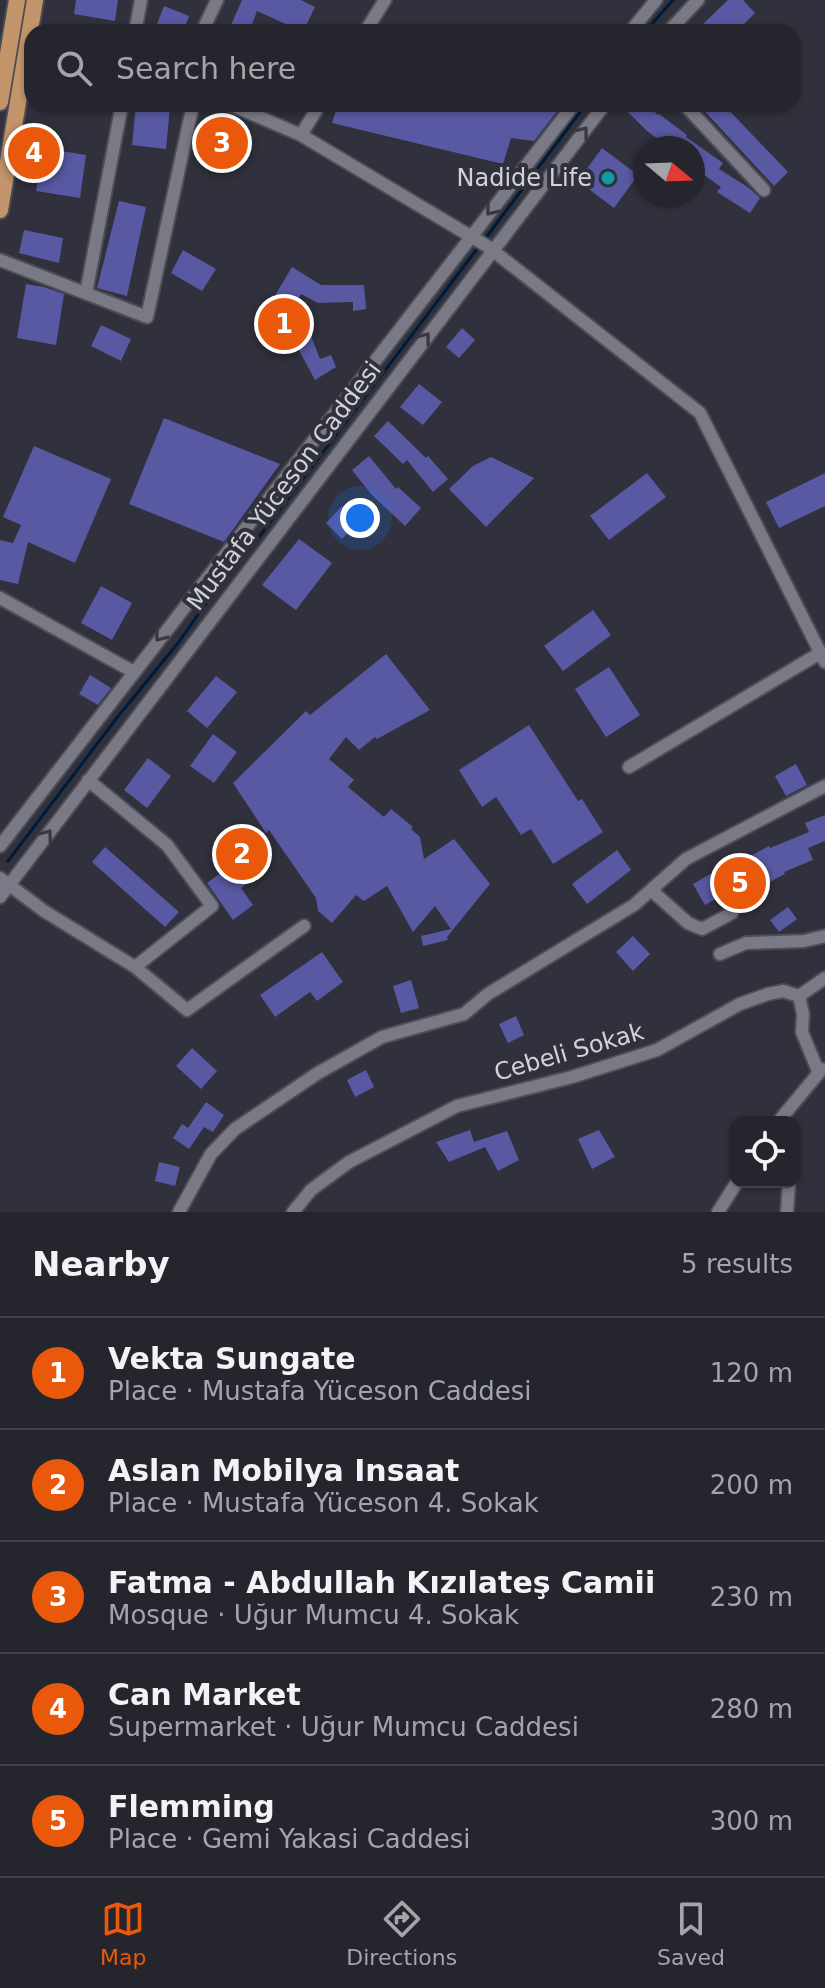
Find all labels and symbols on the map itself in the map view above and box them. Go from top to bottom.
pin: 3 [196,113,248,173]
pin: 4 [8,123,60,183]
one-way arrow [574,126,588,141]
north arrow [633,136,705,208]
place label: Nadide Life [457,164,592,192]
marker: Nadide Life [599,169,617,187]
one-way arrow [487,201,501,216]
pin: 1 [258,294,310,354]
one-way arrow [415,332,429,347]
street label: Mustafa Yüceson Caddesi [181,356,387,616]
your location [340,498,380,538]
one-way arrow [155,627,169,642]
pin: 2 [216,824,268,884]
one-way arrow [37,829,52,844]
pin: 5 [714,853,766,913]
street label: Cebeli Sokak [491,1017,647,1087]

